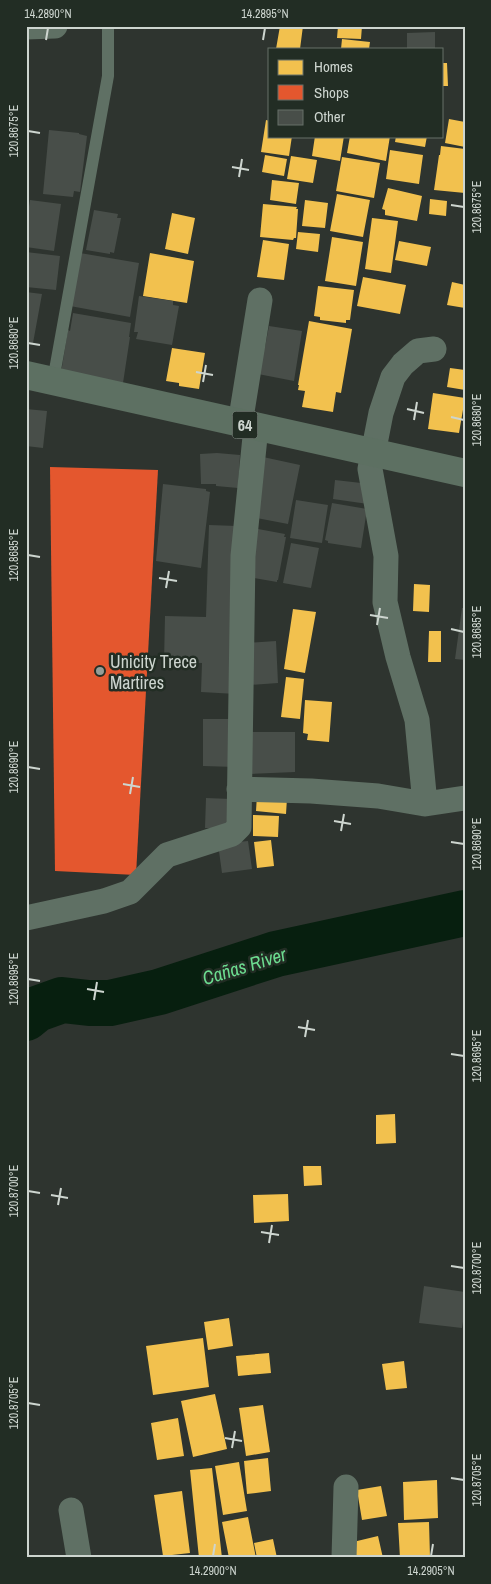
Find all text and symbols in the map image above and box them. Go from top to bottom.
text: 14.2890°N [24,6,72,22]
text: 14.2895°N [241,6,289,22]
legend [268,48,444,138]
text: Homes [314,56,353,77]
text: Shops [314,82,349,103]
text: 120.8675°E [6,105,22,157]
text: Other [314,106,345,127]
text: 120.8675°E [469,181,485,233]
text: 120.8680°E [6,317,22,369]
text: 120.8680°E [469,394,485,446]
road number: 64 [232,412,258,438]
text: 120.8685°E [6,529,22,581]
text: 120.8685°E [469,606,485,658]
place label: Unicity Trece Martires [110,649,197,695]
marker: Unicity Trece Martires [94,665,106,677]
text: 120.8690°E [6,741,22,793]
text: 120.8690°E [469,818,485,870]
water label: Cañas River [199,941,290,991]
text: 120.8695°E [6,953,22,1005]
text: 120.8695°E [469,1030,485,1082]
text: 120.8700°E [6,1165,22,1217]
text: 120.8700°E [469,1242,485,1294]
text: 120.8705°E [6,1377,22,1429]
text: 120.8705°E [469,1454,485,1506]
text: 14.2900°N [189,1563,237,1579]
text: 14.2905°N [407,1563,455,1579]

